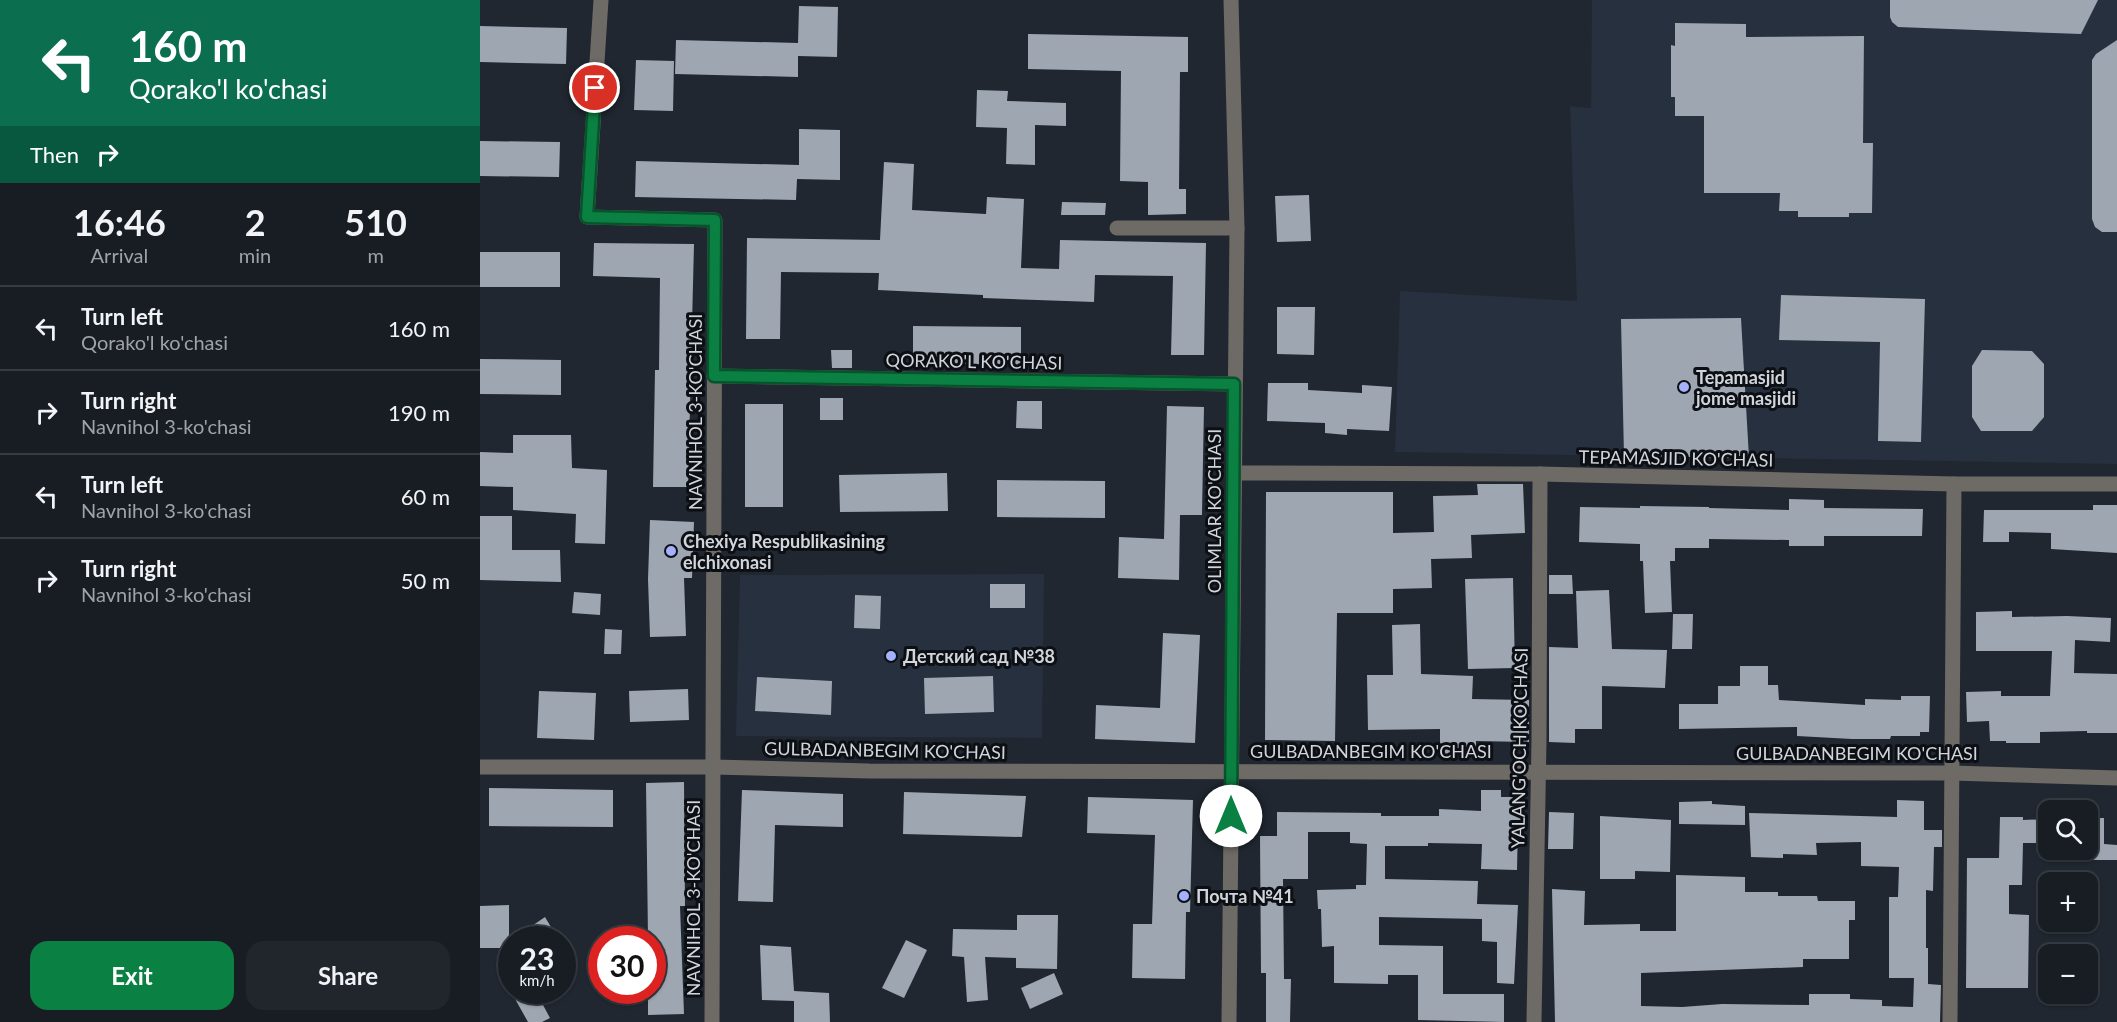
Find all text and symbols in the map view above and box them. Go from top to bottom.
text: 160 m [129,21,247,71]
icon: left [30,24,108,102]
pin [569,62,620,113]
icon: arrive [578,71,611,104]
text: Qorako'l ko'chasi [129,72,327,105]
icon: right [91,138,124,171]
text: Then [30,141,79,168]
text: 16:46 [73,200,166,244]
text: 2 [245,200,266,244]
text: 510 [344,200,407,244]
text: Arrival [91,243,148,267]
text: min [239,243,271,267]
text: m [367,243,384,267]
text: Turn left [81,303,163,330]
icon: left [30,312,63,345]
street label: NAVNIHOL 3-KO'CHASI [684,314,706,510]
text: 160 m [388,315,450,342]
text: Qorako'l ko'chasi [81,330,228,354]
street label: QORAKO'L KO'CHASI [885,348,1063,374]
place label: Tepamasjid jome masjidi [1695,366,1796,409]
marker: Tepamasjid jome masjidi [1677,380,1691,394]
text: Turn right [81,387,176,414]
icon: right [30,396,63,429]
text: 190 m [388,399,450,426]
text: Navnihol 3-ko'chasi [81,414,252,438]
street label: OLIMLAR KO'CHASI [1203,429,1225,593]
street label: TEPAMASJID KO'CHASI [1578,445,1774,471]
text: Turn left [81,471,163,498]
icon: left [30,480,63,513]
text: 60 m [401,483,450,510]
text: Navnihol 3-ko'chasi [81,498,252,522]
place label: Chexiya Respublikasining elchixonasi [683,530,886,573]
marker: Chexiya Respublikasining elchixonasi [664,544,678,558]
text: Turn right [81,555,176,582]
icon: right [30,564,63,597]
text: 50 m [401,567,450,594]
text: Navnihol 3-ko'chasi [81,582,252,606]
place label: Детский сад №38 [903,645,1055,667]
street label: YALANG'OCH KO'CHASI [1506,647,1532,849]
marker: Детский сад №38 [884,649,898,663]
street label: GULBADANBEGIM KO'CHASI [764,737,1006,763]
street label: GULBADANBEGIM KO'CHASI [1250,740,1492,762]
street label: GULBADANBEGIM KO'CHASI [1736,742,1978,764]
position arrow [1199,784,1263,848]
street label: NAVNIHOL 3-KO'CHASI [682,800,704,996]
map controls [2038,800,2098,1004]
button: search [2038,800,2098,860]
button: + [2038,872,2098,932]
place label: Почта №41 [1196,885,1294,907]
marker: Почта №41 [1177,889,1191,903]
speed limit sign: 30 [588,926,666,1004]
text: 23 [520,940,554,976]
button: Exit [30,941,234,1010]
button: Share [246,941,450,1010]
button: − [2038,944,2098,1004]
text: km/h [519,971,555,989]

